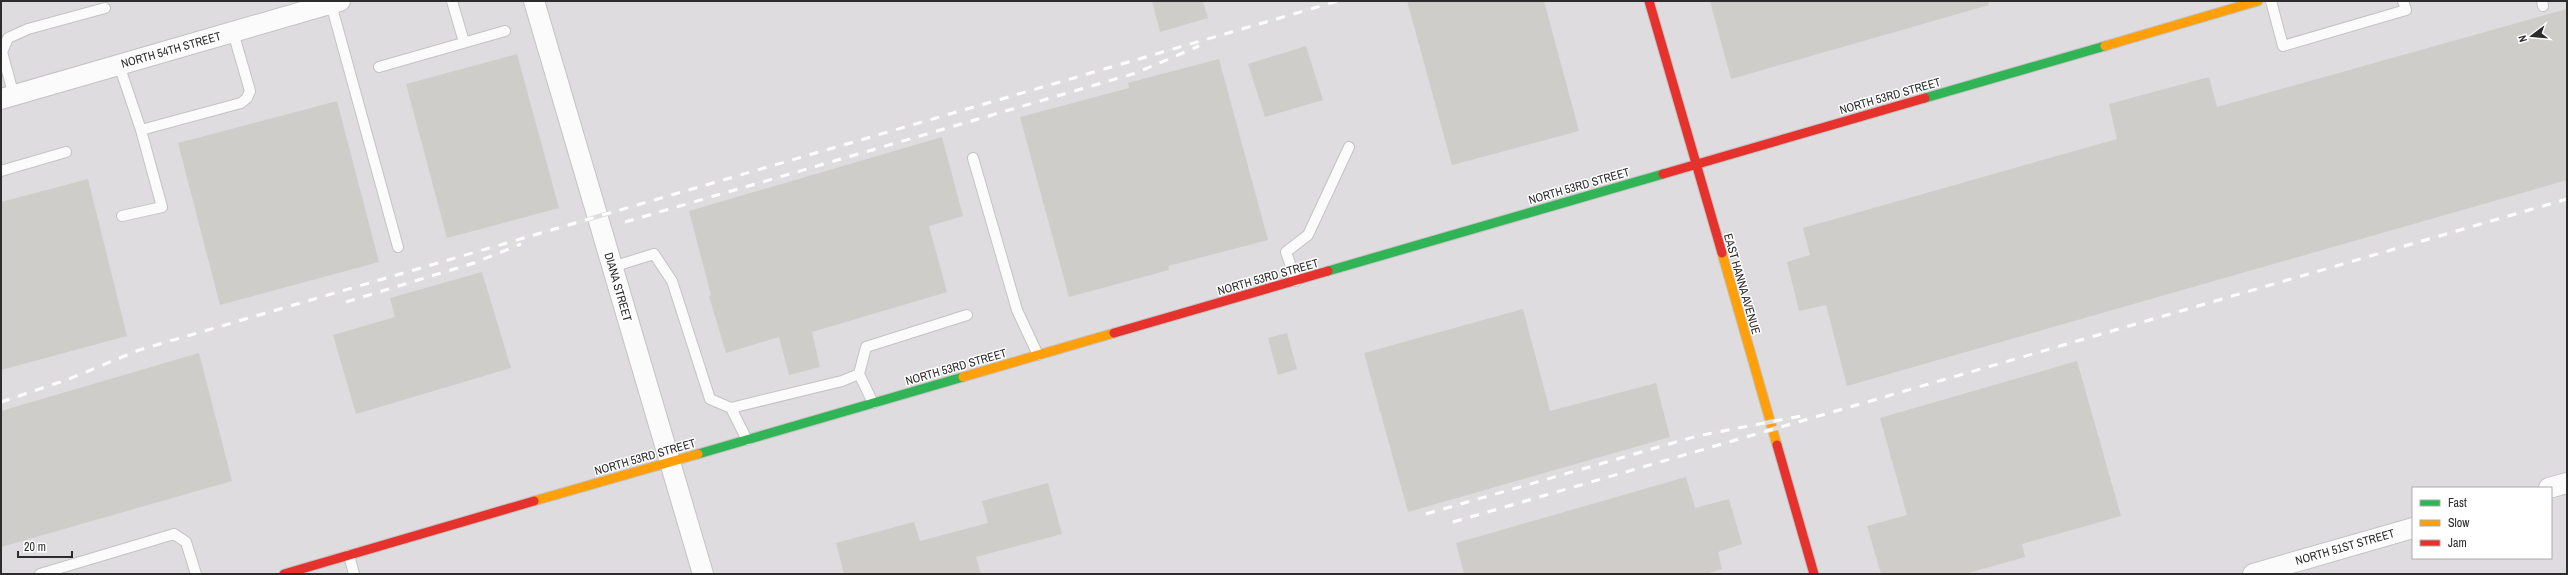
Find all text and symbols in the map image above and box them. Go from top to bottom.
north arrow [2512,16,2552,56]
street label: NORTH 54TH STREET [119,28,223,72]
text: N [2515,34,2530,44]
street label: NORTH 53RD STREET [1838,74,1942,118]
street label: NORTH 53RD STREET [1527,164,1631,208]
street label: EAST HANNA AVENUE [1720,232,1764,336]
street label: DIANA STREET [601,251,635,323]
street label: NORTH 53RD STREET [1216,255,1320,299]
street label: NORTH 53RD STREET [904,345,1008,389]
street label: NORTH 53RD STREET [593,435,697,479]
legend [2412,487,2552,559]
text: Fast [2448,495,2467,511]
text: Slow [2448,515,2470,531]
street label: NORTH 51ST STREET [2294,525,2396,569]
scale bar [18,533,72,559]
text: Jam [2448,535,2467,551]
text: 20 m [24,539,46,555]

